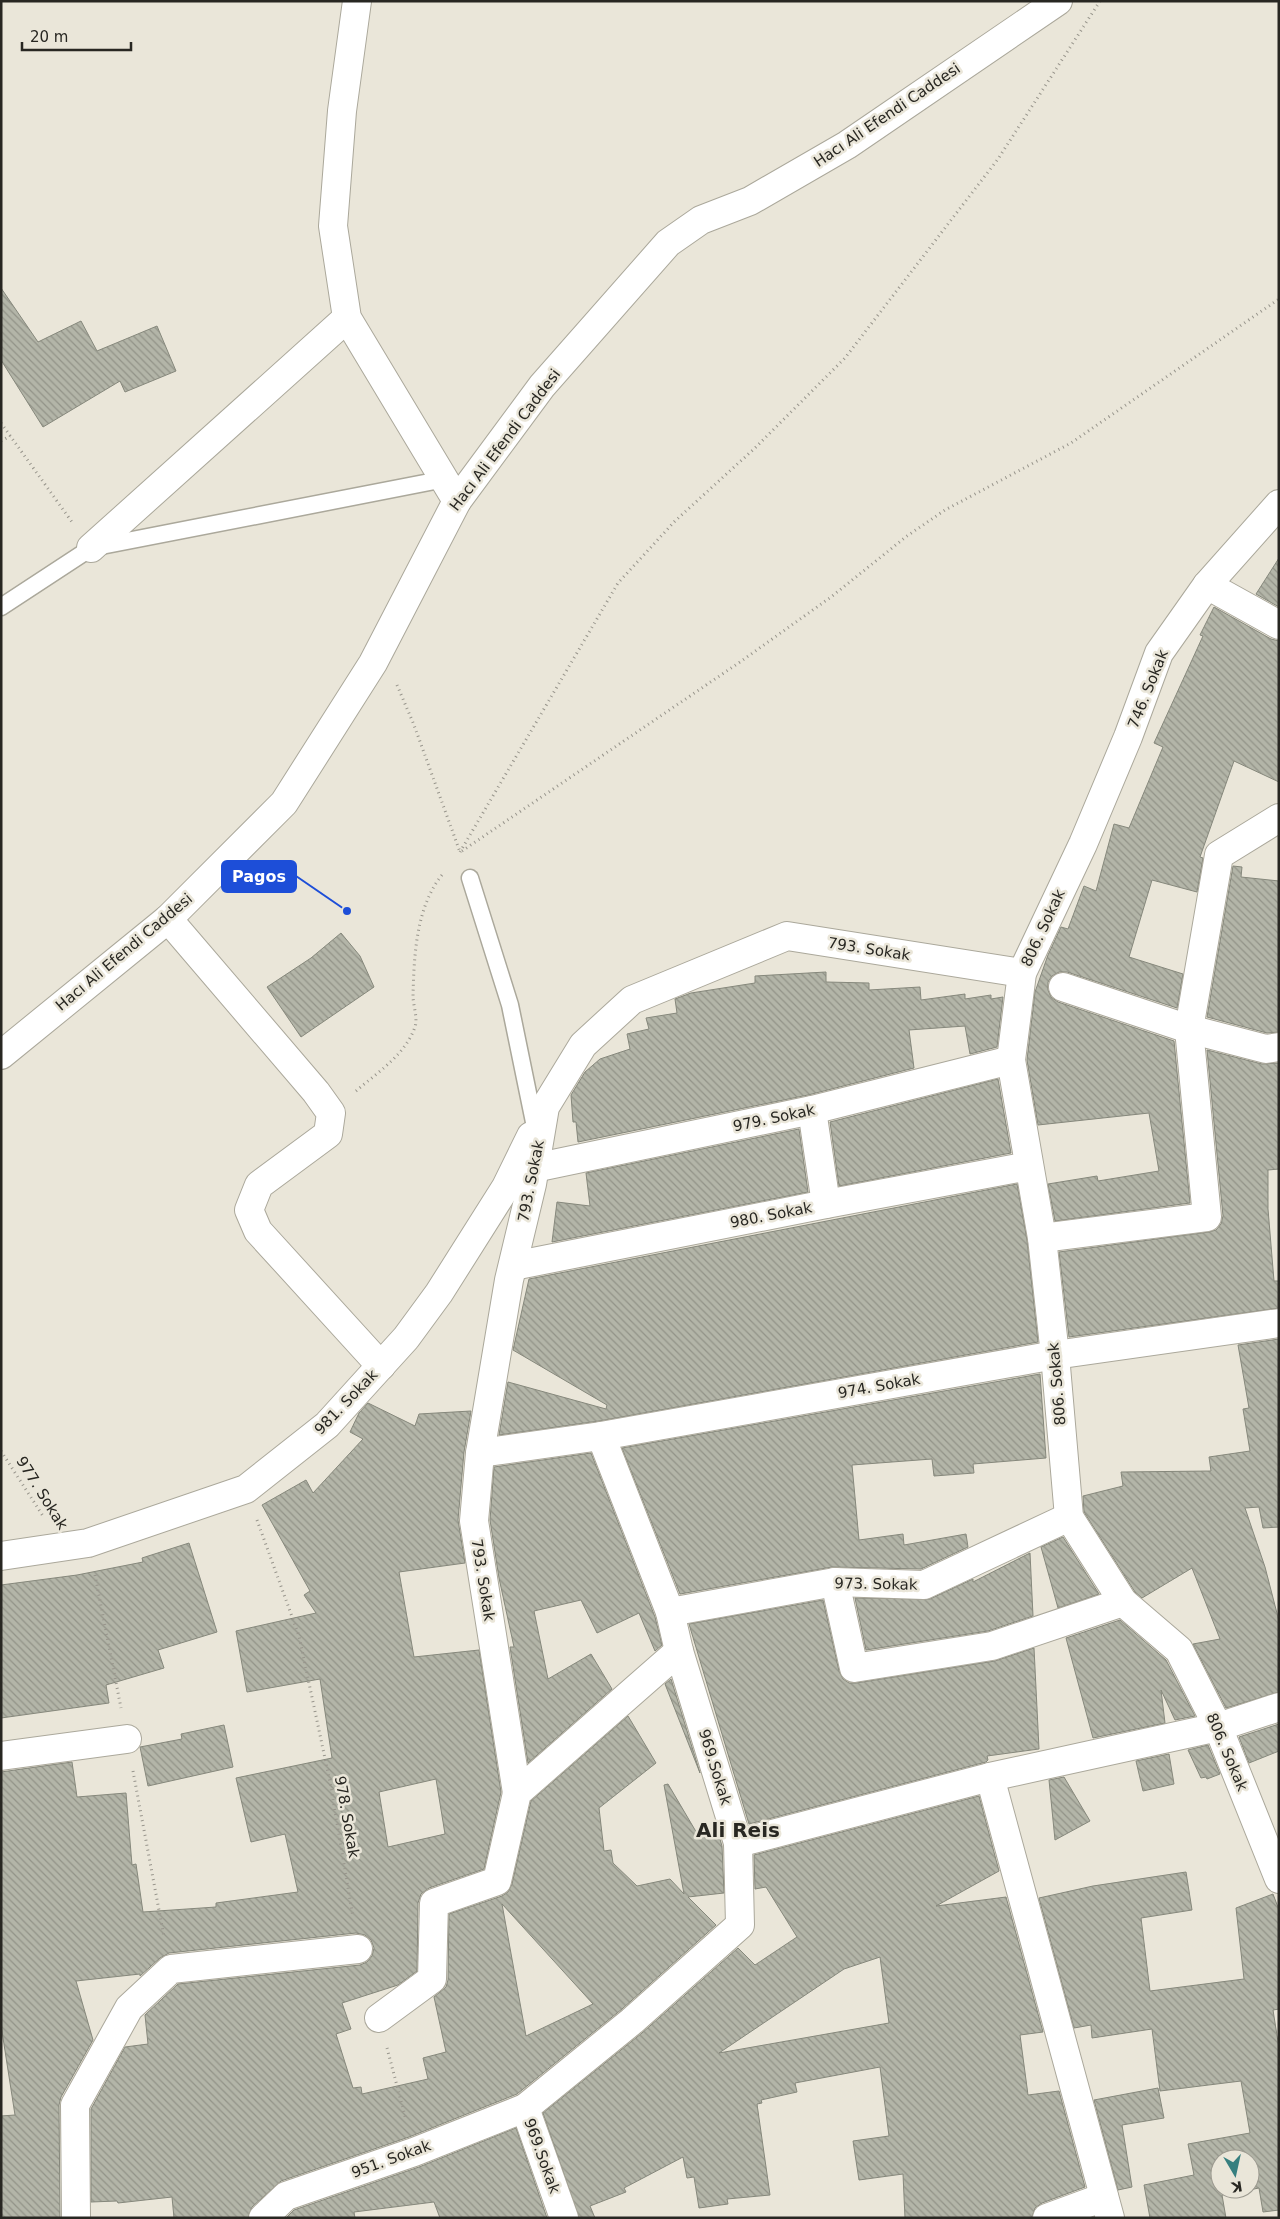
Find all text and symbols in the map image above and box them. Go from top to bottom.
scale bar [22,20,131,52]
text: 20 m [30,28,68,46]
street label: Hacı Ali Efendi Caddesi [810,59,964,171]
street label: Hacı Ali Efendi Caddesi [446,366,564,514]
street label: 746. Sokak [1124,647,1172,731]
callout: Pagos [222,861,296,892]
text: Pagos [232,867,286,886]
street label: 806. Sokak [1017,886,1069,969]
street label: Hacı Ali Efendi Caddesi [52,890,196,1014]
street label: 793. Sokak [827,934,912,964]
street label: 979. Sokak [731,1100,817,1135]
street label: 793. Sokak [514,1138,548,1224]
street label: 980. Sokak [728,1198,814,1232]
street label: 806. Sokak [1044,1341,1070,1426]
street label: 981. Sokak [311,1366,382,1438]
street label: 974. Sokak [836,1370,922,1402]
street label: 977. Sokak [12,1453,72,1533]
street label: 793. Sokak [468,1538,498,1623]
street label: 973. Sokak [834,1574,918,1594]
street label: 806. Sokak [1202,1710,1252,1794]
street label: 969.Sokak [695,1727,735,1807]
street label: 978. Sokak [331,1774,363,1860]
district label: Ali Reis [696,1818,780,1842]
street label: 969.Sokak [520,2116,564,2196]
street label: 951. Sokak [349,2136,433,2182]
north arrow [1210,2149,1260,2199]
text: K [1229,2178,1244,2196]

